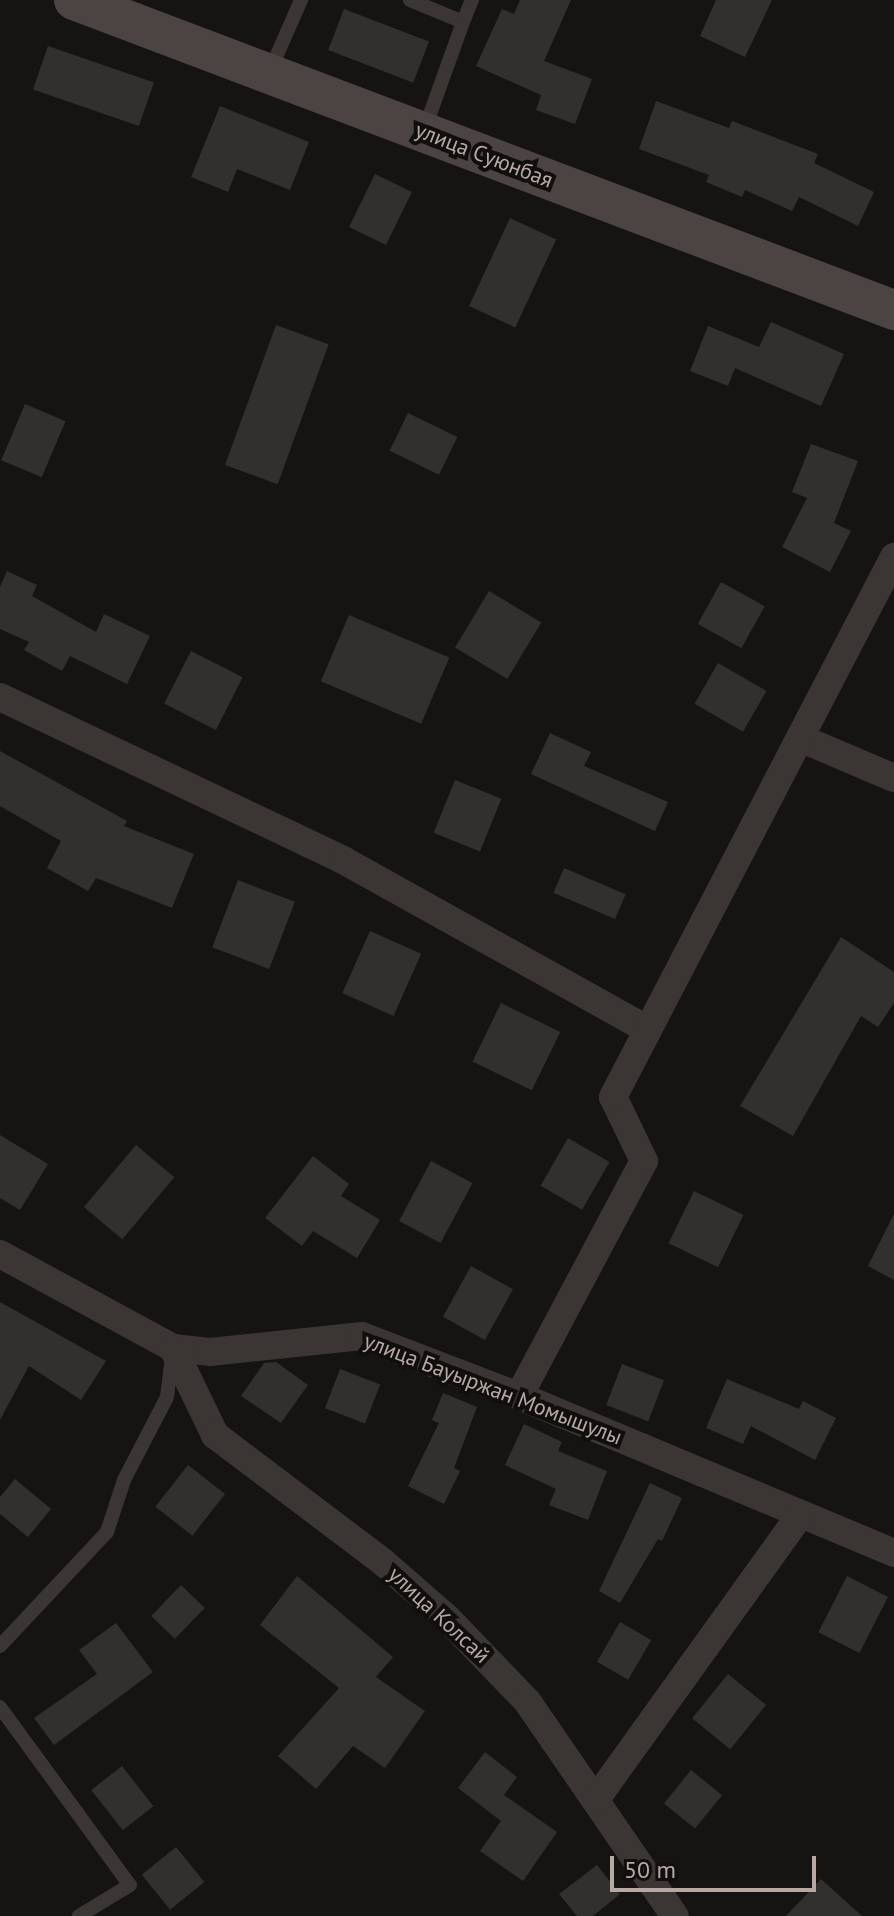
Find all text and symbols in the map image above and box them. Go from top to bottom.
street label: улица Суюнбая [411,117,557,193]
street label: улица Бауыржан Момышулы [360,1328,626,1450]
street label: улица Колсай [383,1561,495,1669]
scale bar [614,1840,820,1890]
text: 50 m [624,1854,676,1885]

